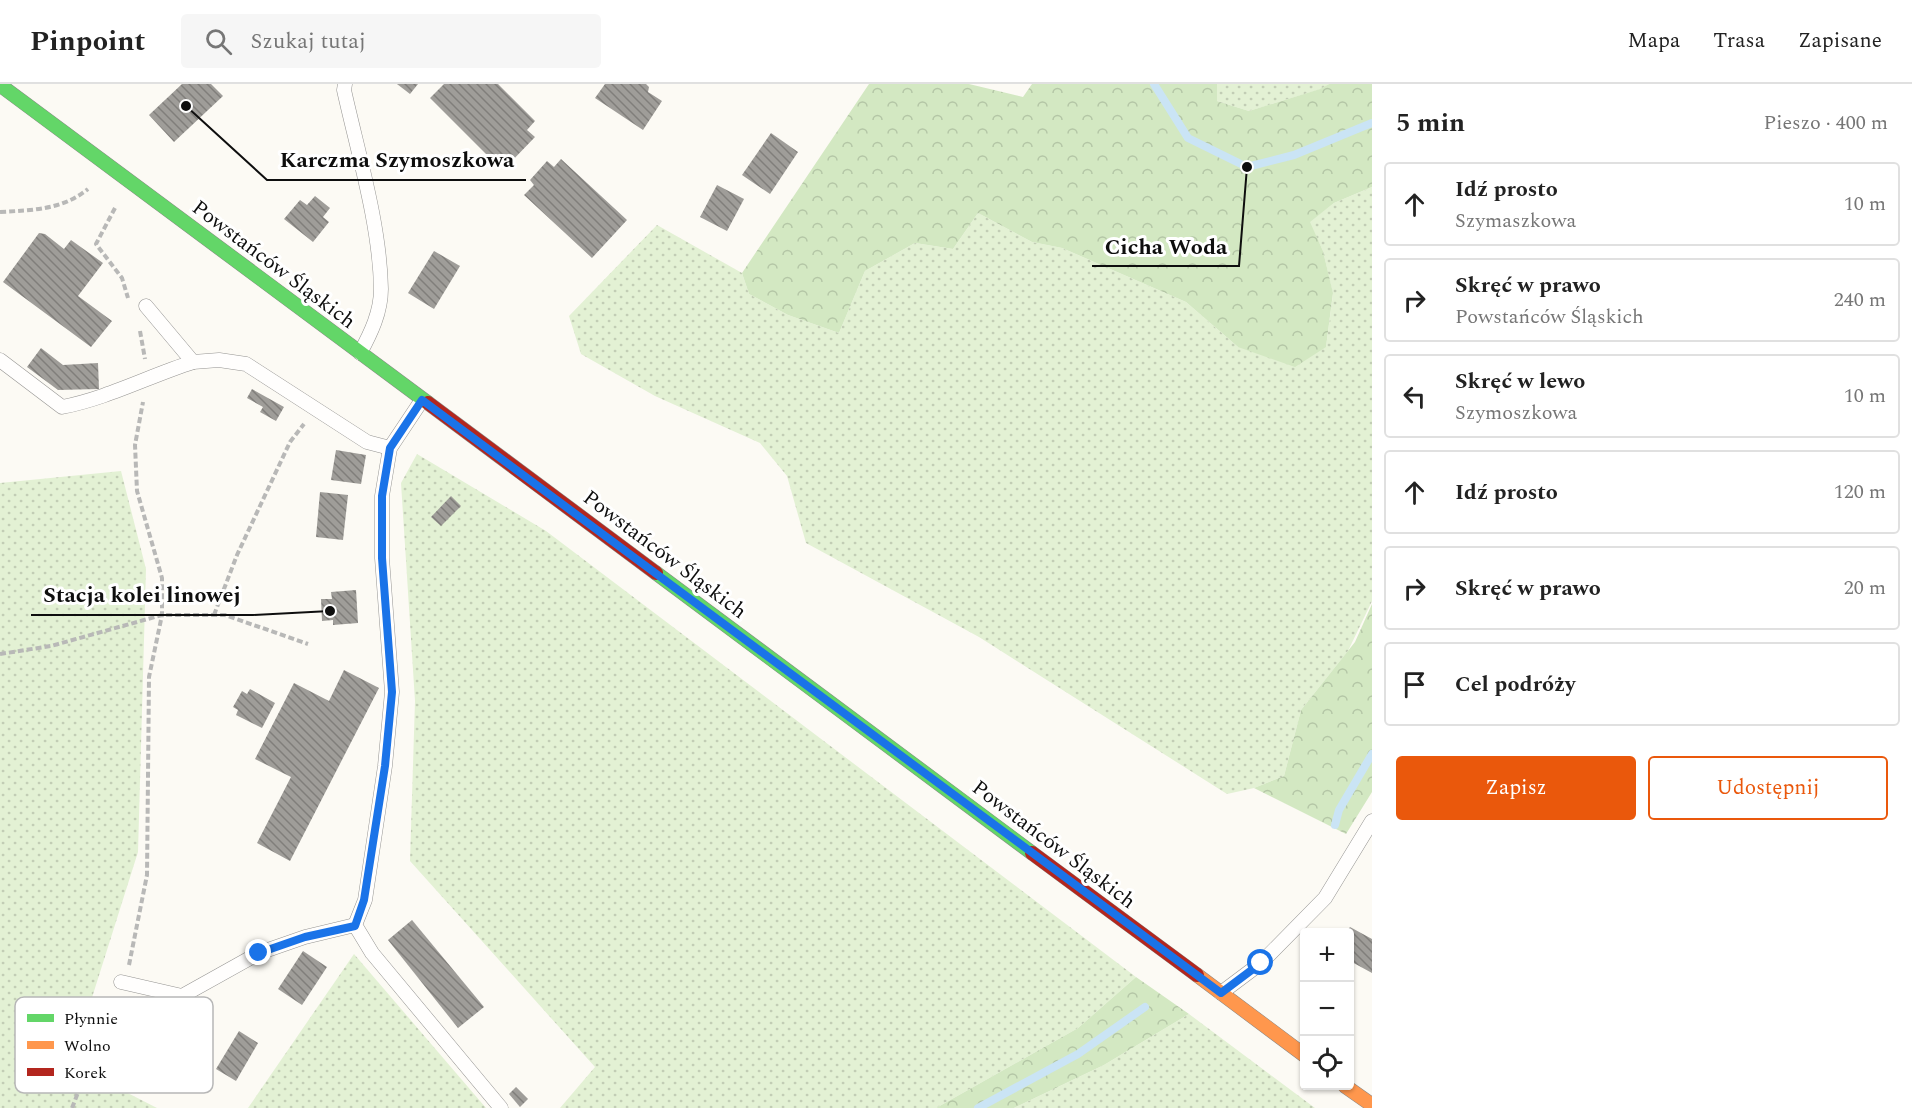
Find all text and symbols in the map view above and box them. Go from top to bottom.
search box [181,14,601,68]
text: Pinpoint [30,20,145,63]
icon: search [202,25,235,58]
text: Szukaj tutaj [250,25,366,58]
text: Mapa [1628,25,1680,57]
text: Trasa [1713,25,1765,57]
text: Zapisane [1798,25,1882,57]
text: 5 min [1396,103,1465,143]
text: Pieszo · 400 m [1763,108,1888,138]
callout: Karczma Szymoszkowa [267,140,526,180]
text: Karczma Szymoszkowa [280,144,515,177]
text: Idź prosto [1455,173,1558,206]
icon: ahead [1398,188,1431,221]
text: 10 m [1844,189,1886,219]
street label: Powstańców Śląskich [185,192,362,337]
text: Szymaszkowa [1455,206,1576,236]
callout: Cicha Woda [1092,226,1239,266]
text: Cicha Woda [1105,231,1228,264]
text: Skręć w prawo [1455,269,1601,302]
icon: right [1398,284,1431,317]
text: 240 m [1834,285,1886,315]
text: Powstańców Śląskich [1455,302,1644,332]
text: Skręć w lewo [1455,365,1585,398]
icon: left [1398,380,1431,413]
text: 10 m [1844,381,1886,411]
text: Szymoszkowa [1455,398,1577,428]
icon: ahead [1398,476,1431,509]
text: Idź prosto [1455,476,1558,509]
text: 120 m [1834,477,1886,507]
street label: Powstańców Śląskich [576,482,753,627]
icon: right [1398,572,1431,605]
text: Skręć w prawo [1455,572,1601,605]
text: 20 m [1844,573,1886,603]
callout: Stacja kolei linowej [31,575,253,615]
text: Stacja kolei linowej [43,579,241,612]
icon: arrive [1398,668,1431,701]
text: Cel podróży [1455,668,1575,701]
button: Zapisz [1396,756,1636,820]
button: Udostępnij [1648,756,1888,820]
street label: Powstańców Śląskich [965,772,1142,917]
map controls [1300,928,1354,1090]
button: + [1300,928,1354,982]
route end [245,939,271,965]
route start [1247,949,1273,975]
button: − [1300,982,1354,1036]
legend [15,997,213,1093]
text: Płynnie [64,1007,118,1031]
text: Wolno [64,1034,111,1058]
button: locate [1300,1036,1354,1090]
text: Korek [64,1061,107,1085]

